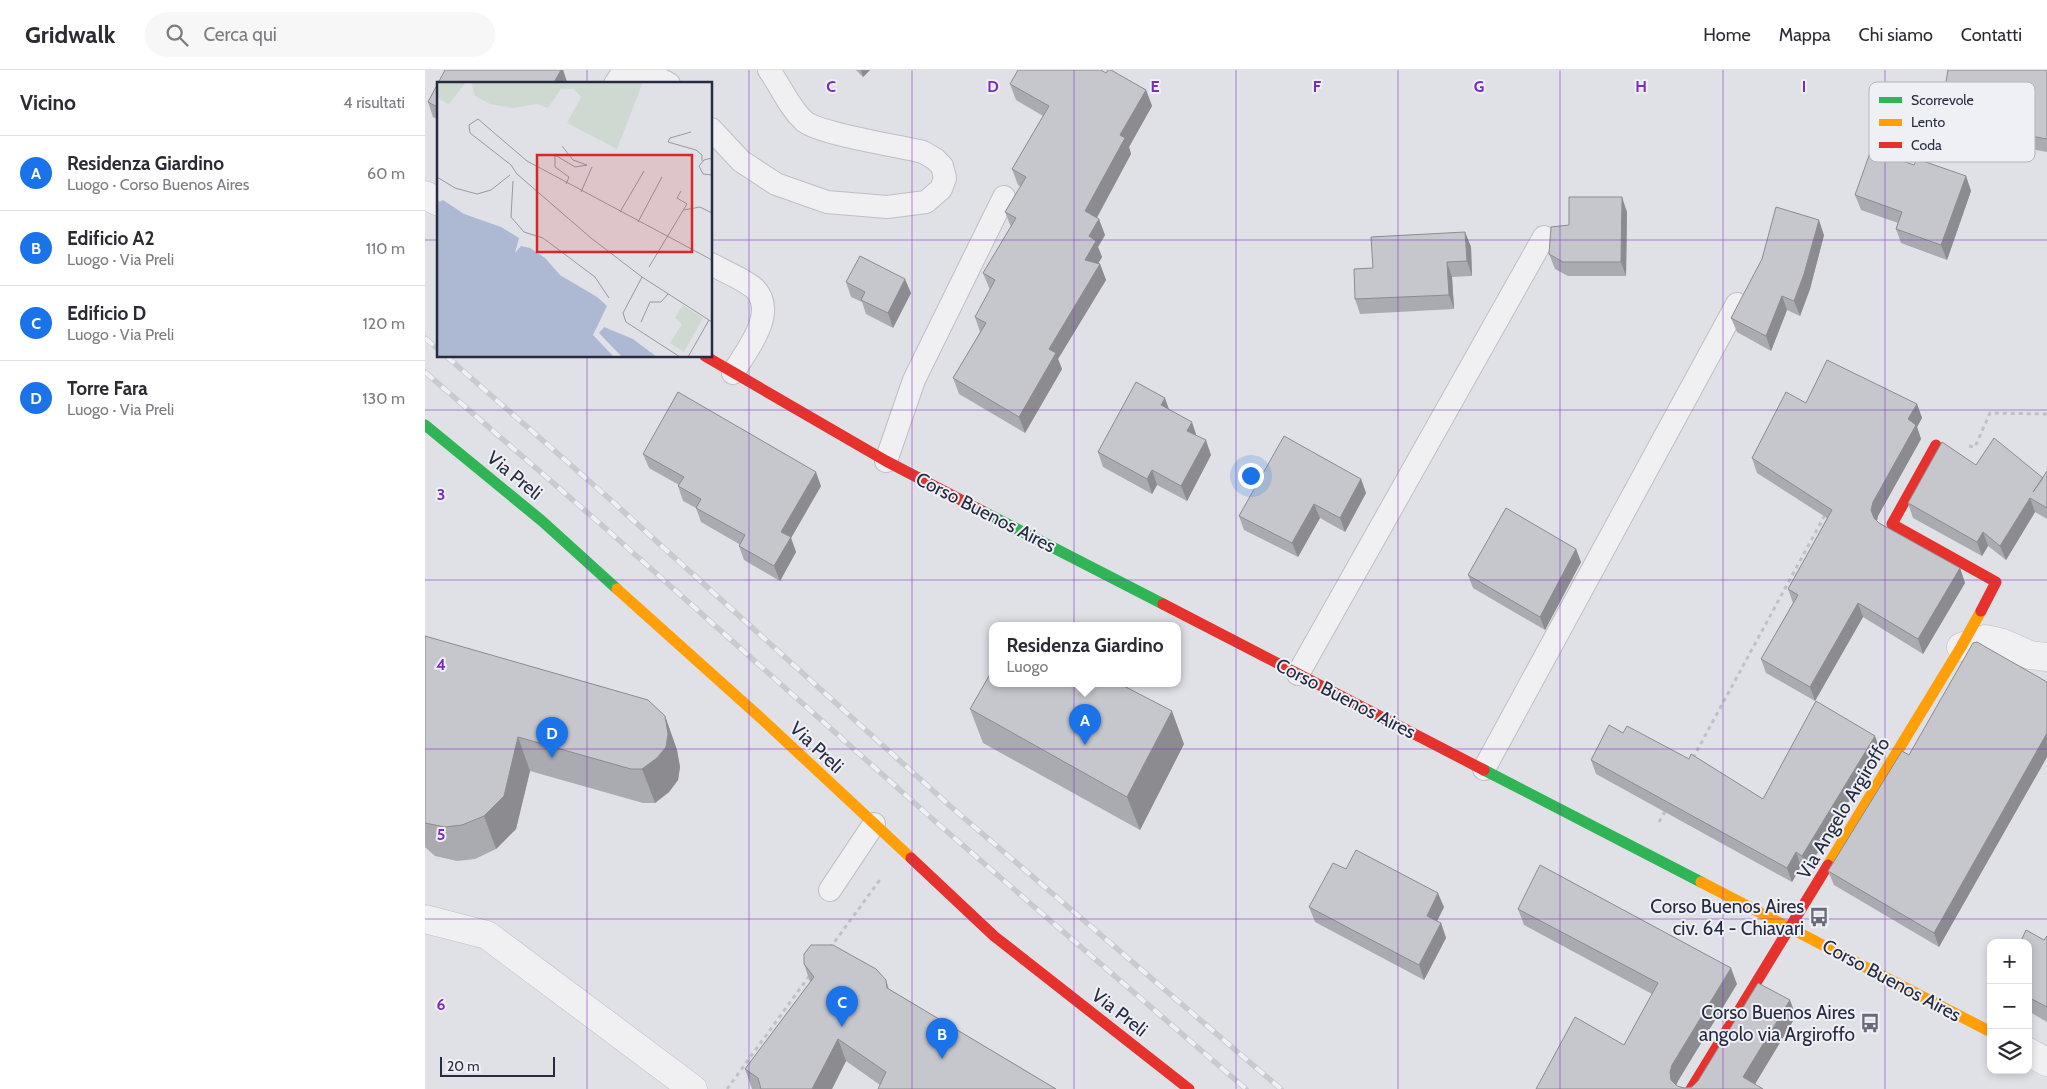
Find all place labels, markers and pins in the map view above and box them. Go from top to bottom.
pin: A [1069,704,1101,745]
pin: D [536,717,568,758]
place label: Corso Buenos Aires civ. 64 - Chiavari [1650,895,1804,940]
bus stop icon: Corso Buenos Aires civ. 64 - Chiavari [1808,906,1830,928]
pin: C [826,986,858,1027]
place label: Corso Buenos Aires angolo via Argiroffo [1699,1001,1855,1046]
bus stop icon: Corso Buenos Aires angolo via Argiroffo [1859,1012,1881,1034]
pin: B [926,1018,958,1059]

